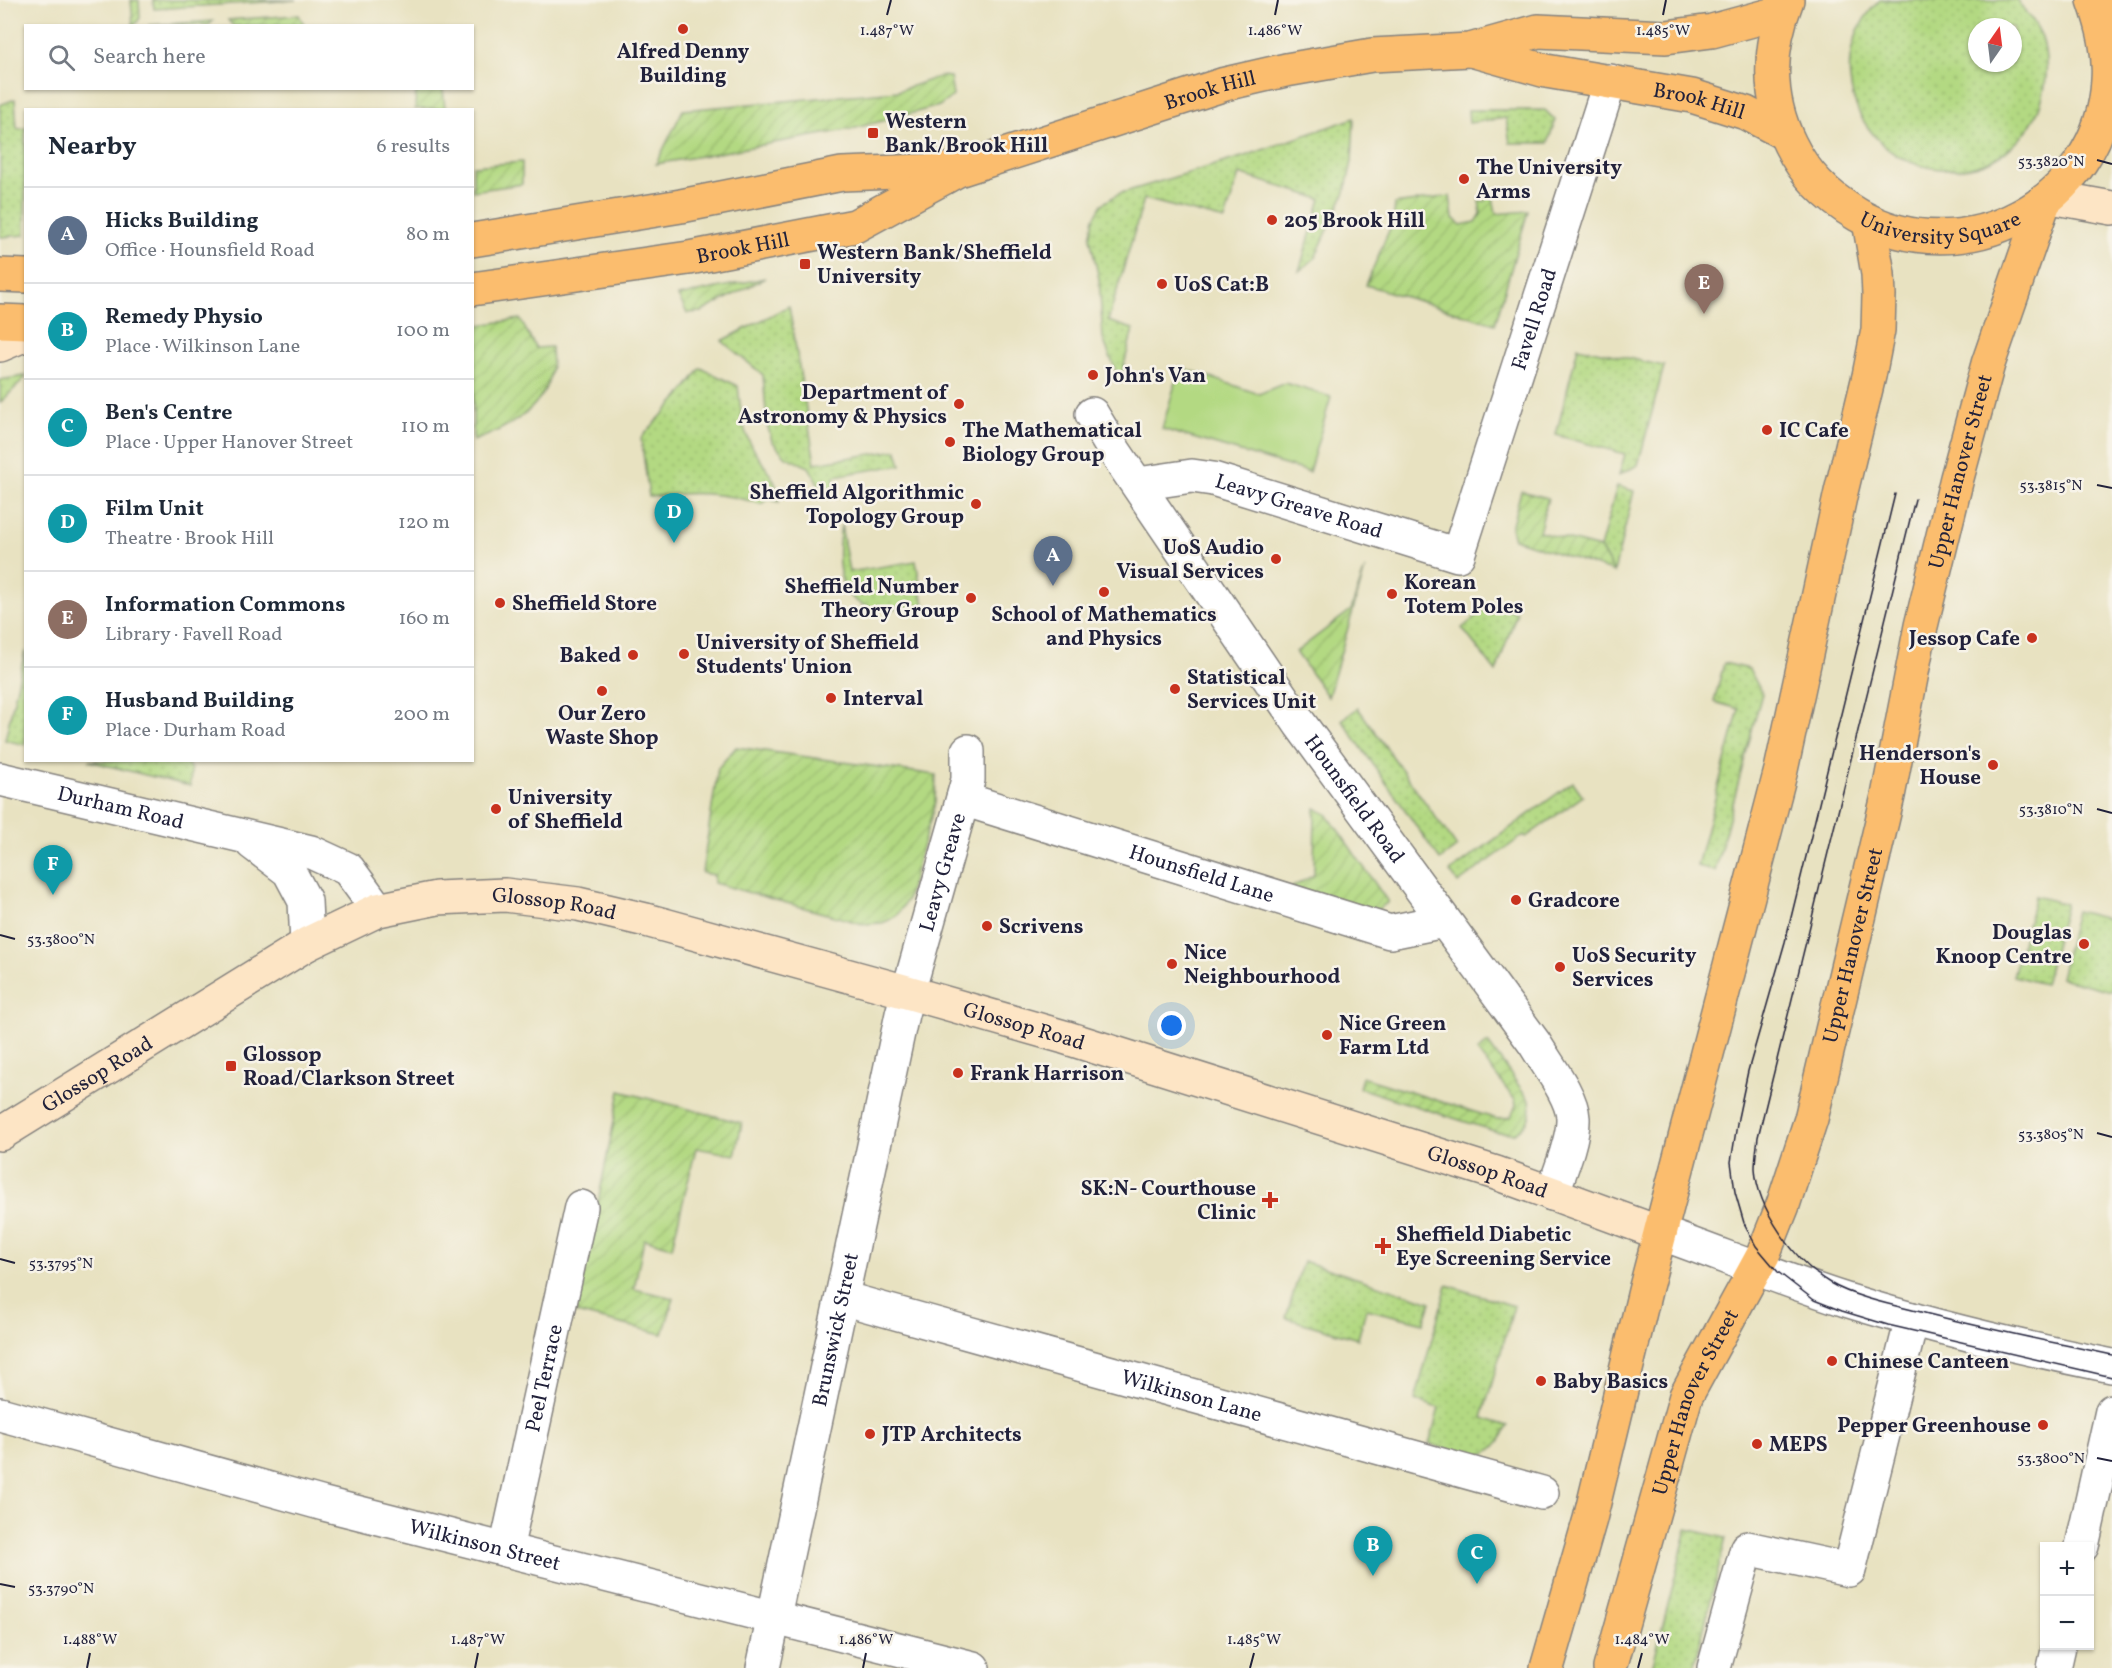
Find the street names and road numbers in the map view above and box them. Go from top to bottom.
street label: Brook Hill [1161,64,1259,119]
street label: Brook Hill [1651,77,1749,128]
street label: University Square [1857,199,2023,225]
street label: Brook Hill [694,226,792,272]
street label: Favell Road [1505,265,1565,374]
street label: Upper Hanover Street [1922,371,2001,572]
street label: Leavy Greave Road [1211,468,1386,547]
street label: Hounsfield Road [1297,729,1411,870]
street label: Durham Road [54,780,187,838]
street label: Leavy Greave [913,810,974,935]
street label: Hounsfield Lane [1125,839,1278,911]
street label: Upper Hanover Street [1817,845,1891,1046]
street label: Glossop Road [492,882,619,929]
street label: Glossop Road [959,996,1088,1059]
street label: Glossop Road [37,1030,159,1121]
street label: Glossop Road [1423,1139,1552,1207]
street label: Brunswick Street [806,1250,867,1410]
street label: Upper Hanover Street [1646,1304,1747,1499]
street label: Peel Terrace [519,1322,571,1435]
street label: Wilkinson Lane [1118,1363,1265,1430]
street label: Wilkinson Street [405,1513,563,1579]

